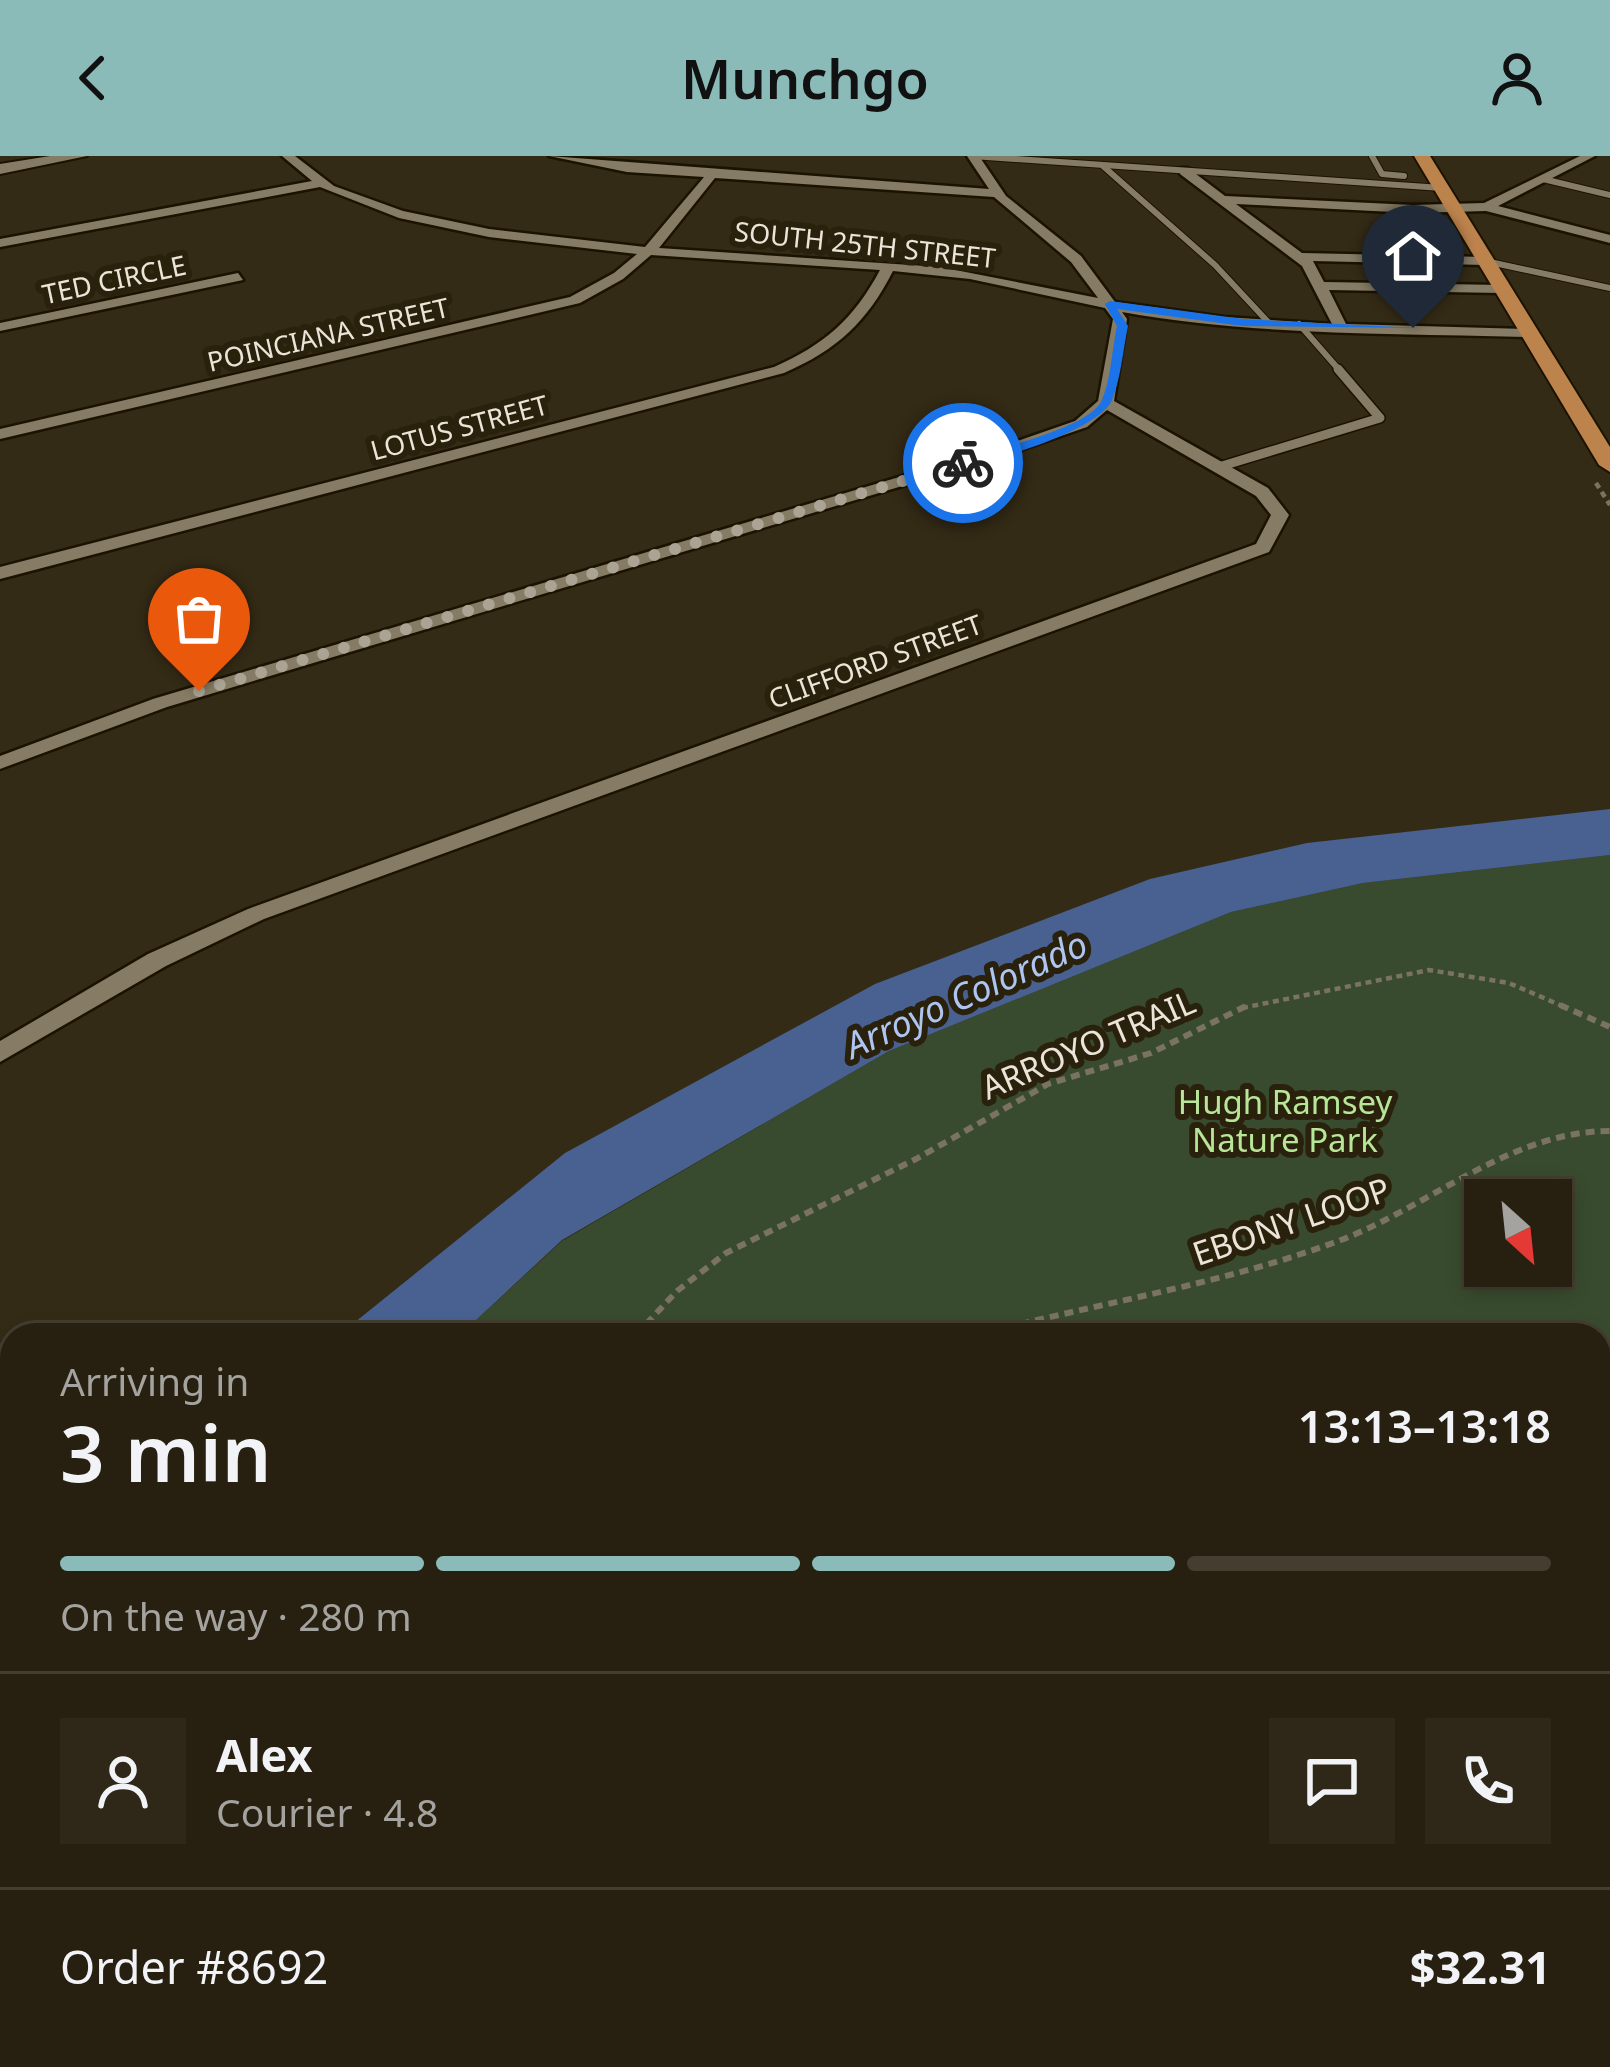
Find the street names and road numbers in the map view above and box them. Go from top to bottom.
street label: SOUTH 25TH STREET [733,212,997,276]
street label: TED CIRCLE [39,246,189,312]
street label: POINCIANA STREET [203,288,453,380]
street label: LOTUS STREET [366,386,552,468]
street label: CLIFFORD STREET [763,605,987,717]
street label: ARROYO TRAIL [974,979,1202,1109]
street label: EBONY LOOP [1186,1166,1396,1276]

